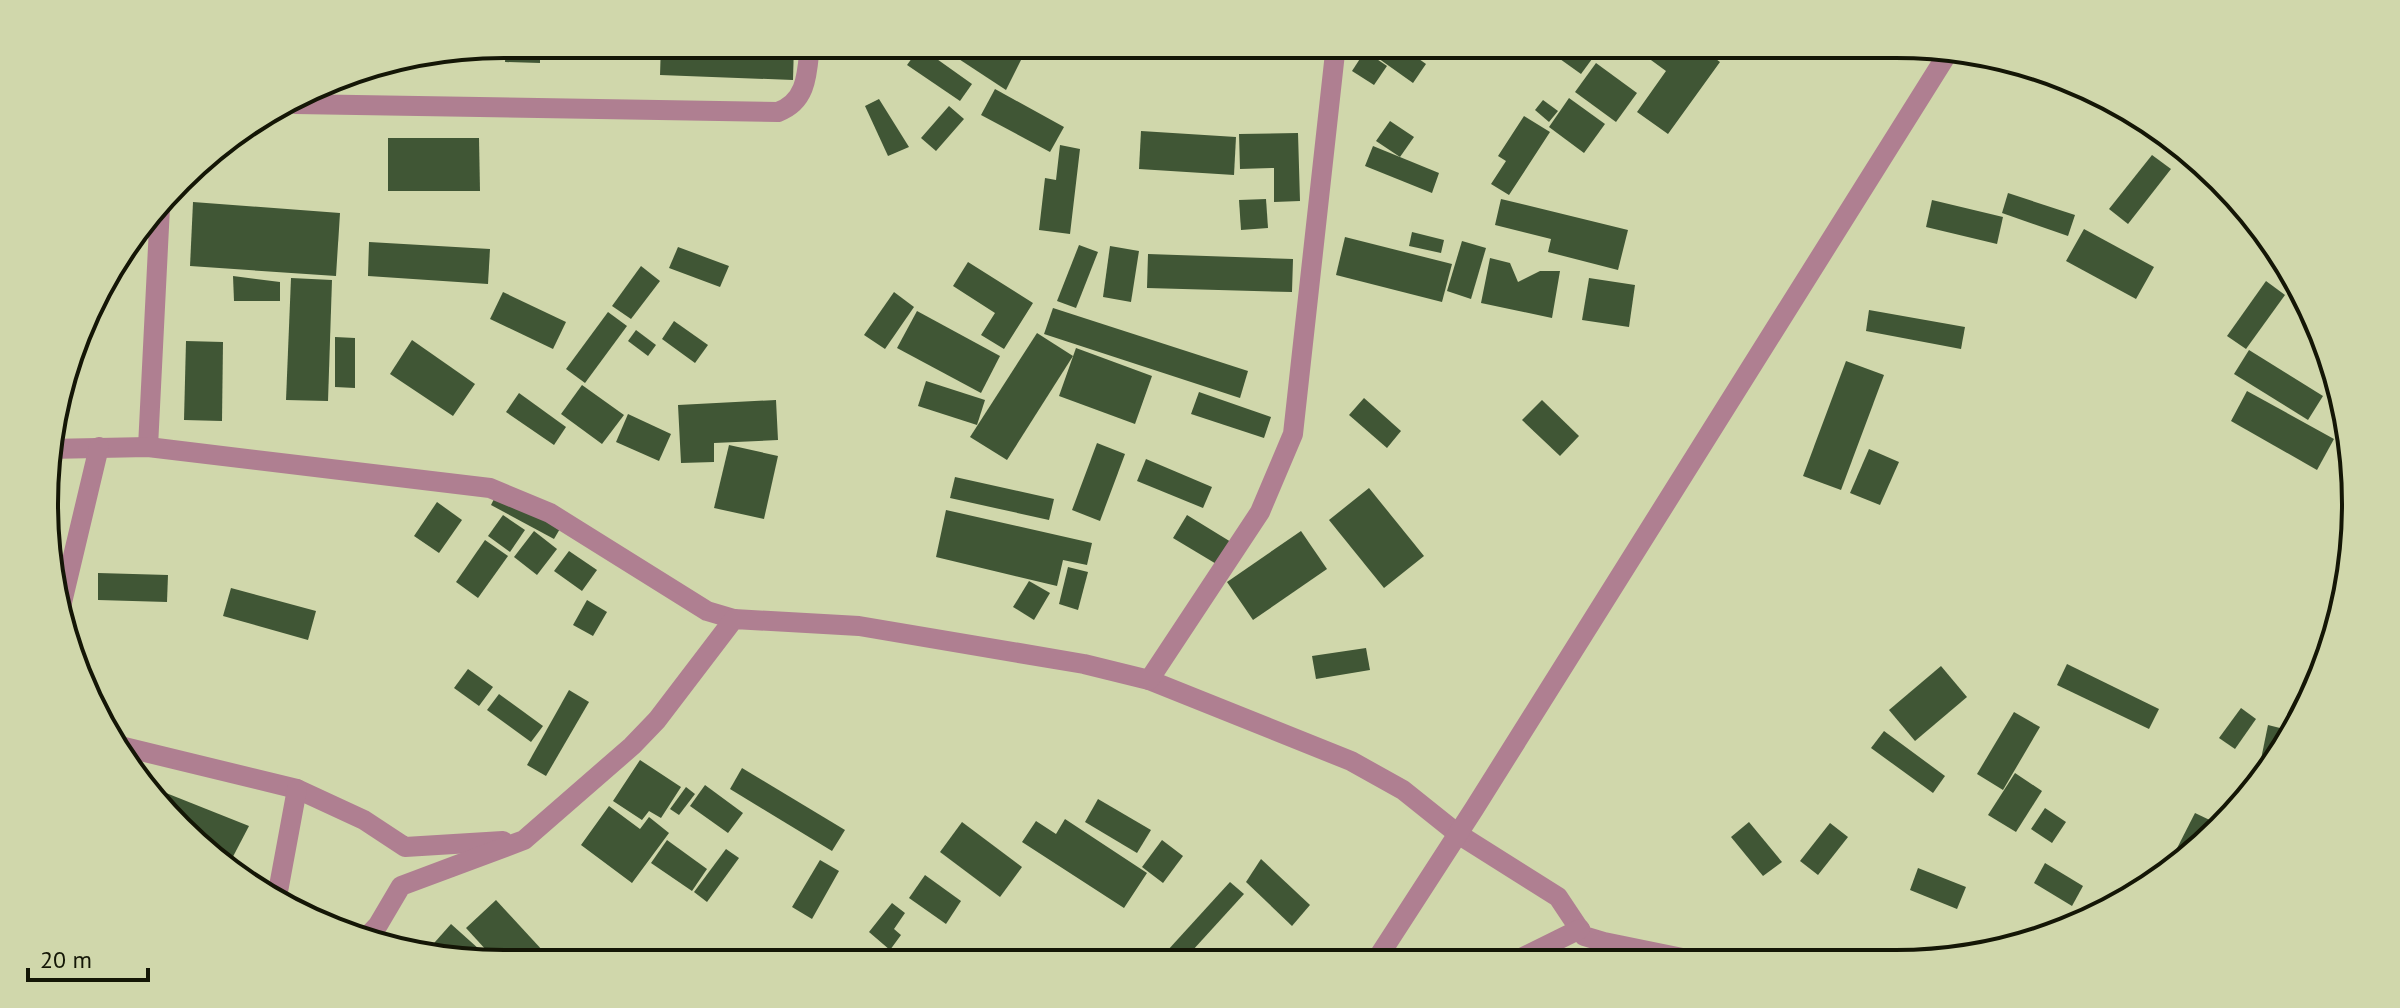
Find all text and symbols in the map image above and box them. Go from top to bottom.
scale bar [28,932,148,982]
text: 20 m [40,944,92,975]

